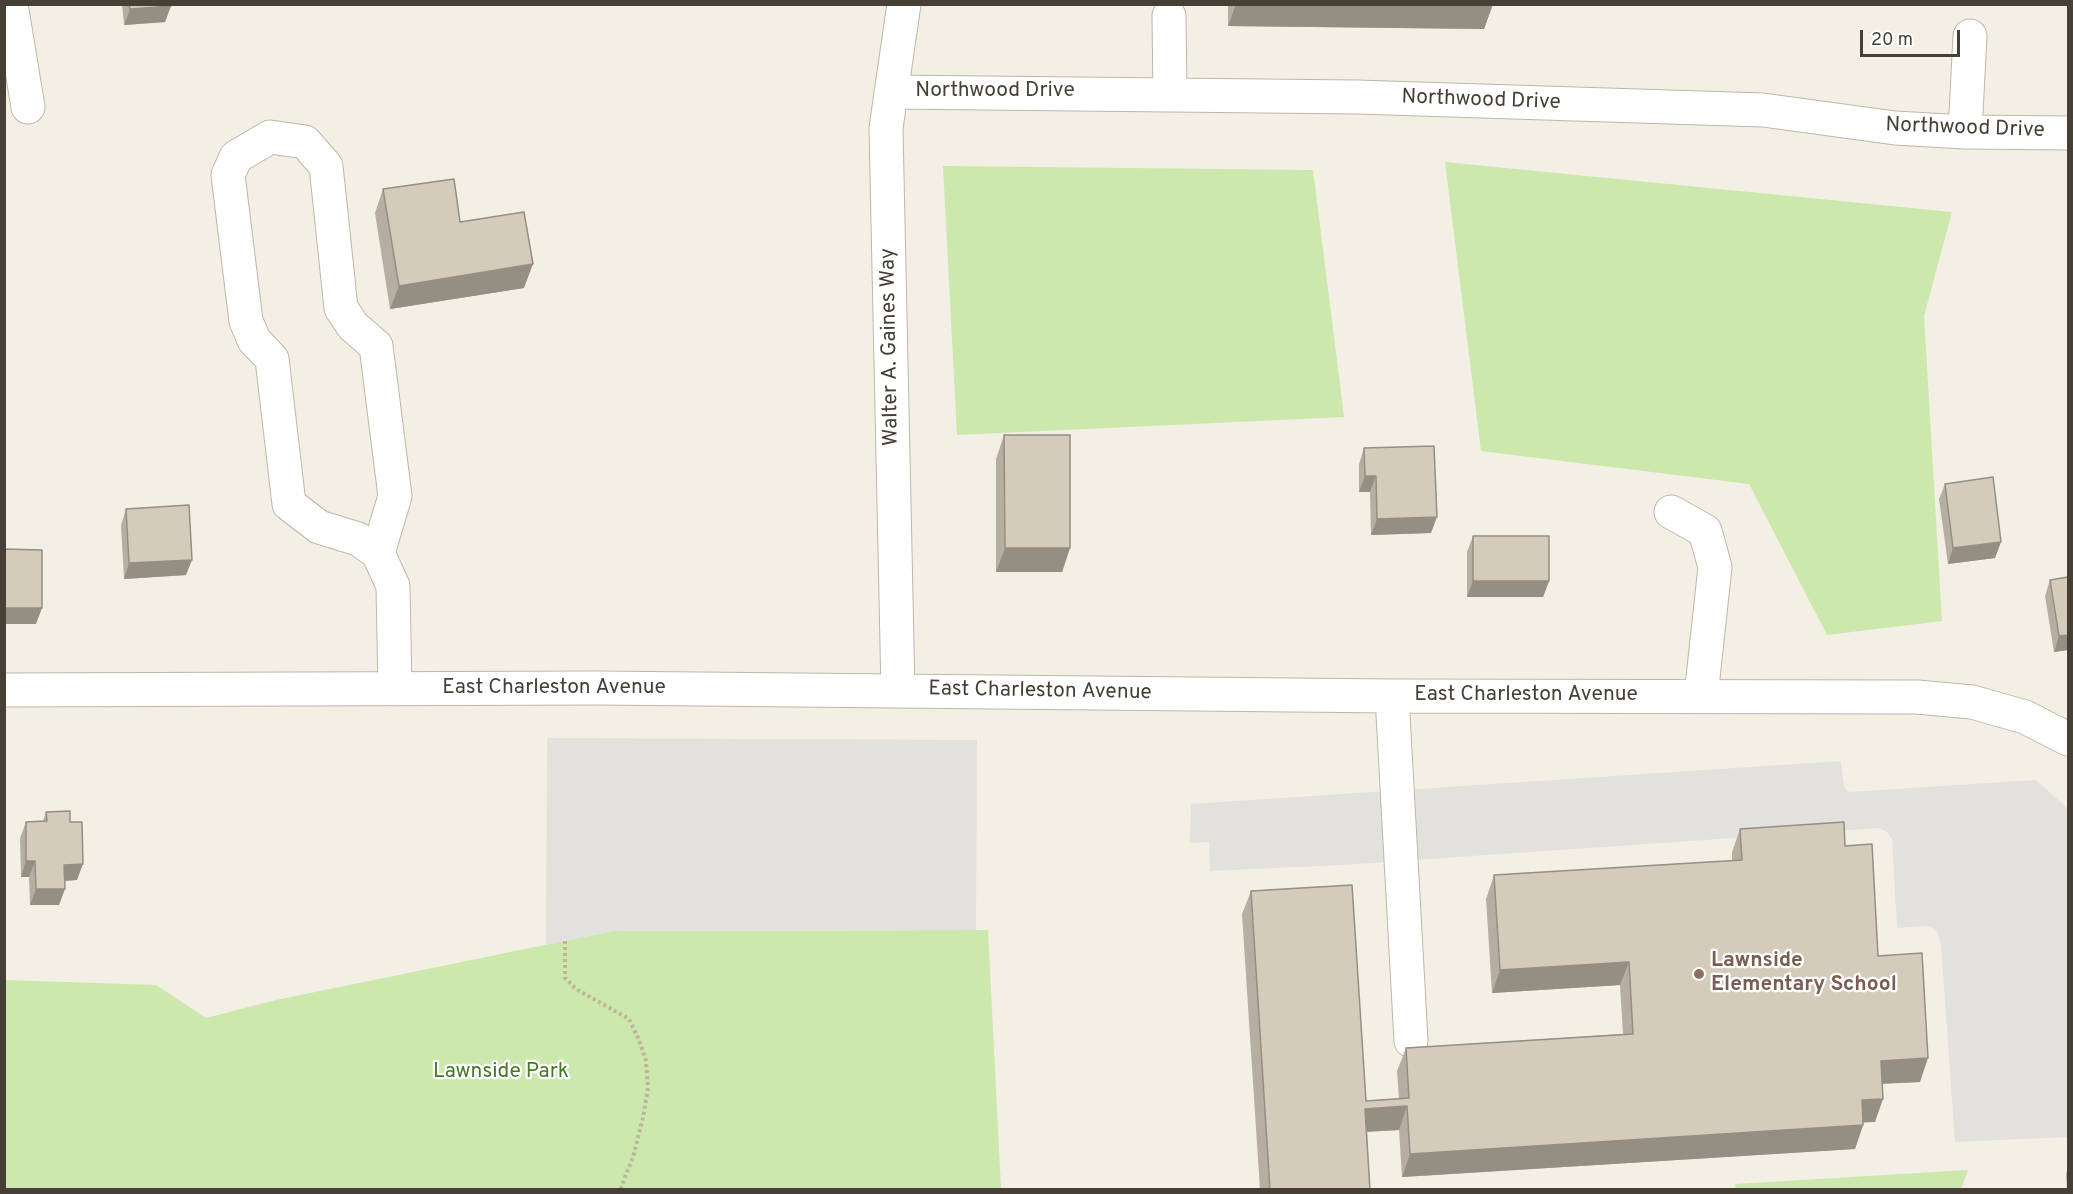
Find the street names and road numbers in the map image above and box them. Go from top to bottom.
street label: Northwood Drive [915,79,1075,105]
street label: Northwood Drive [1401,86,1561,116]
street label: Northwood Drive [1885,114,2045,144]
street label: Walter A. Gaines Way [877,248,905,446]
street label: East Charleston Avenue [442,676,666,702]
street label: East Charleston Avenue [928,677,1152,707]
street label: East Charleston Avenue [1414,683,1638,709]

